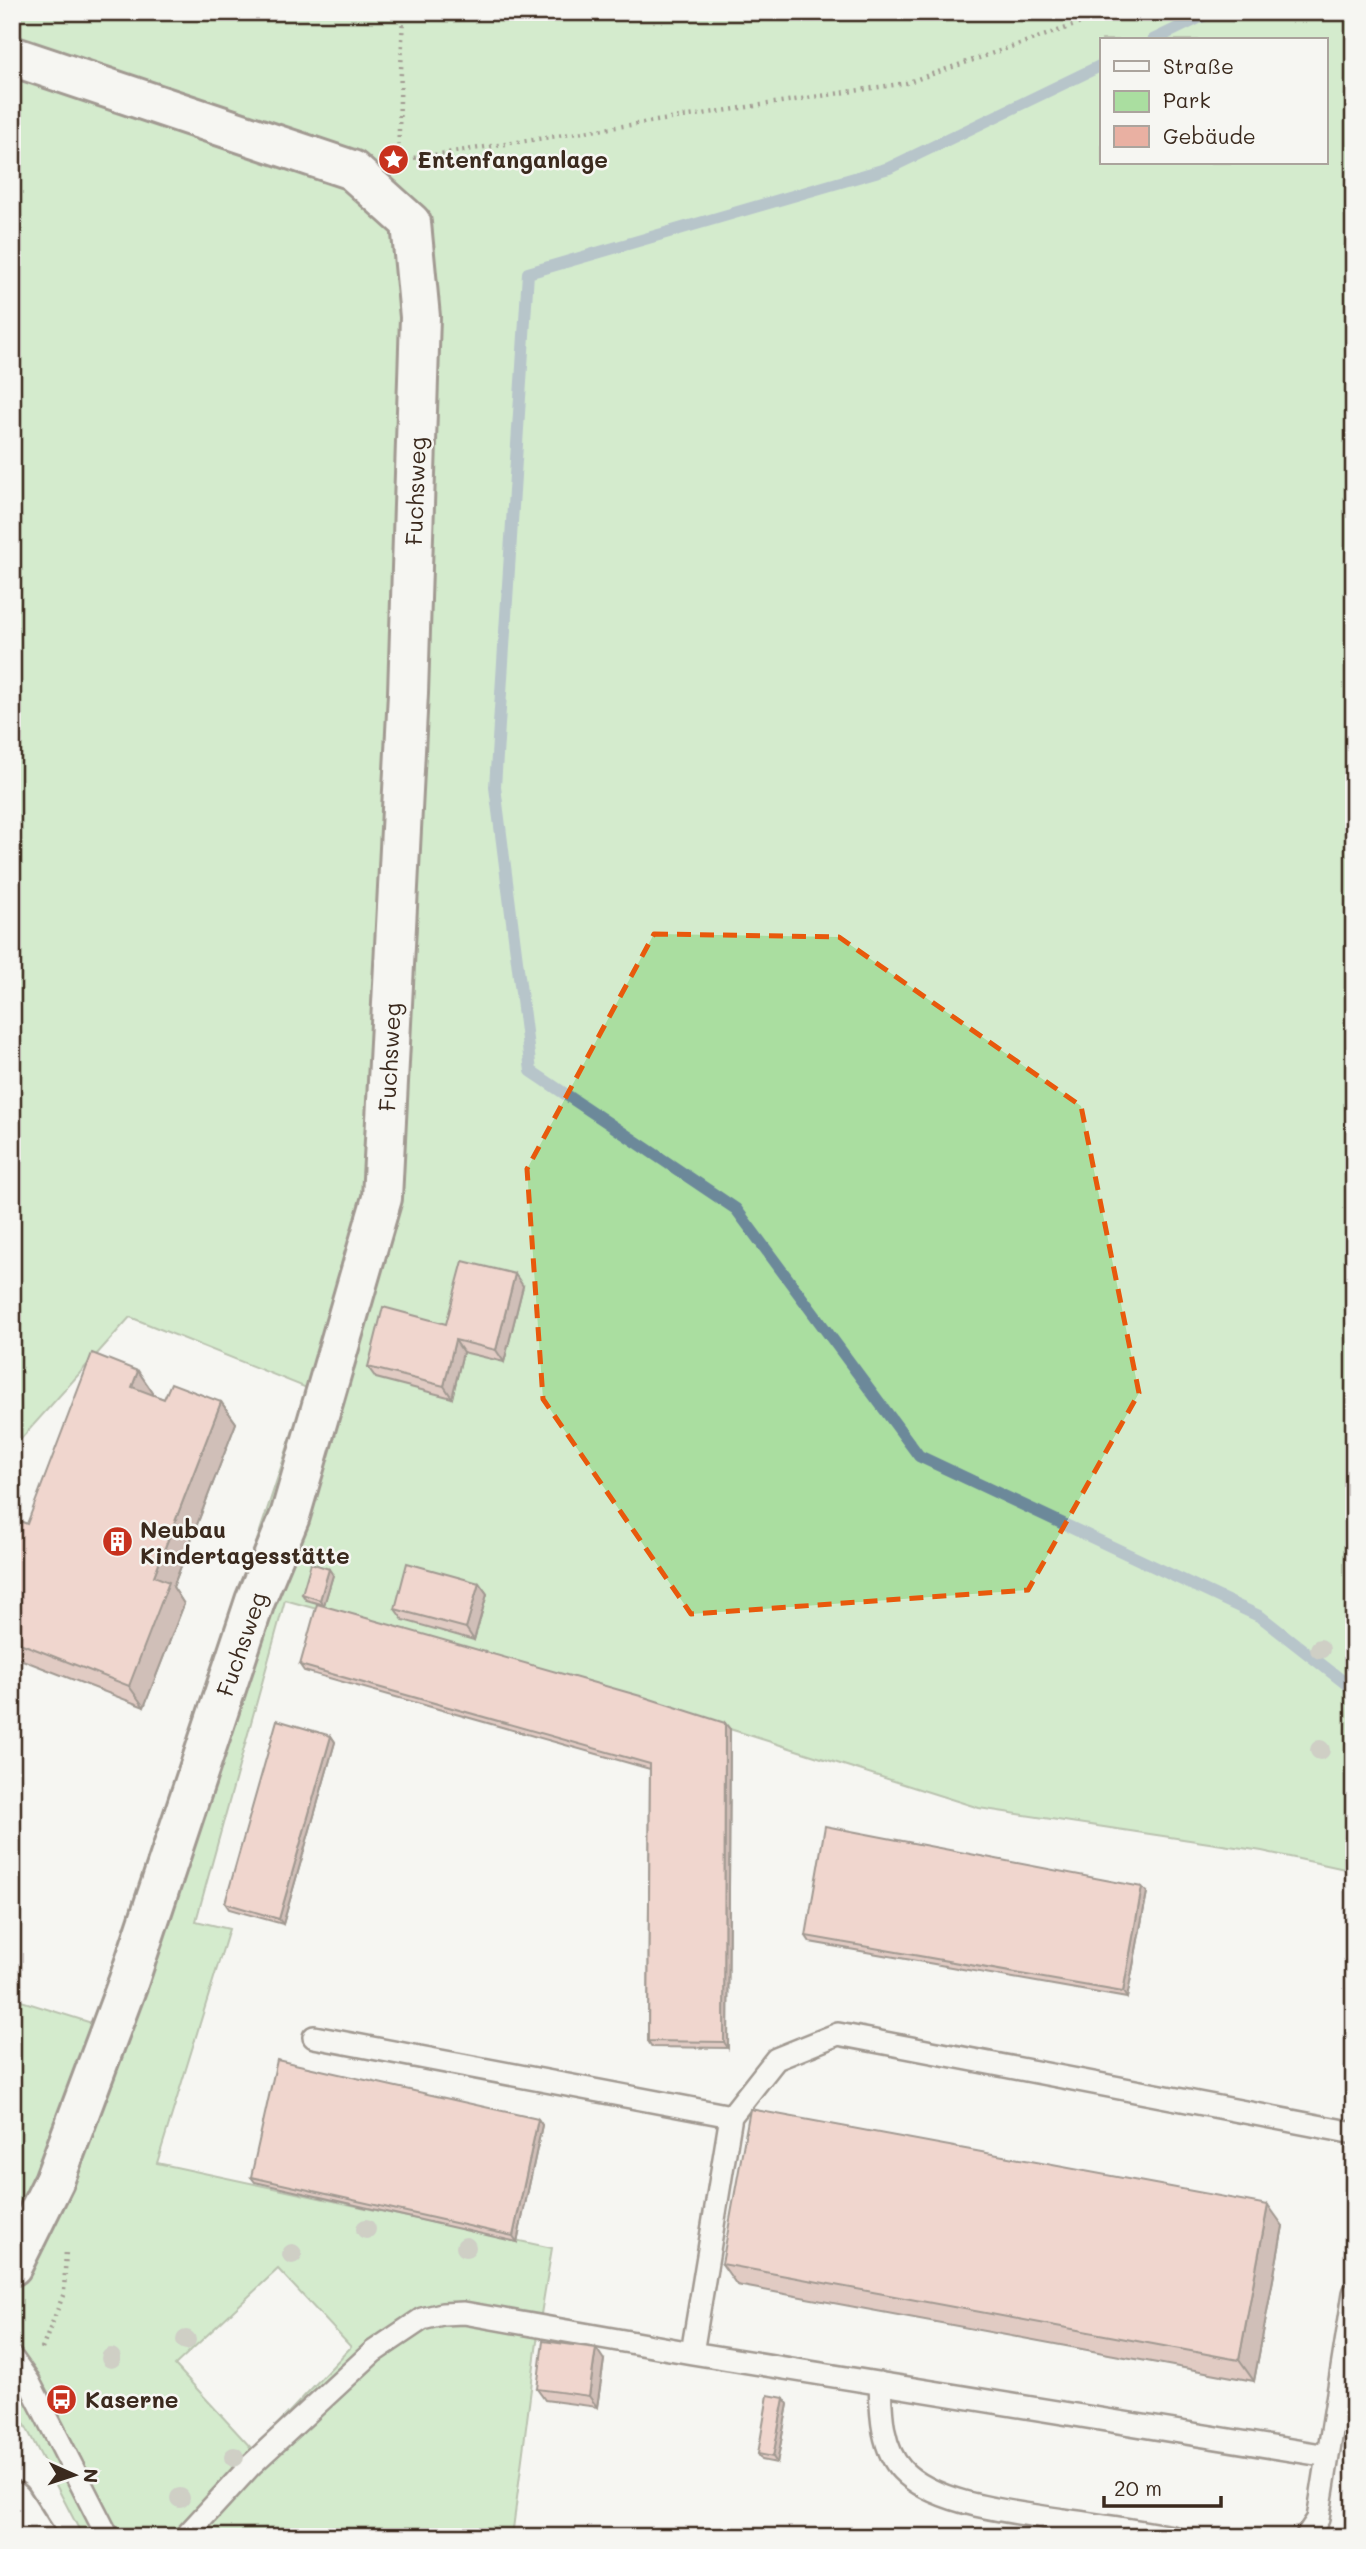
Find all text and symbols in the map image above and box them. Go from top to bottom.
legend [1100,38,1328,164]
text: Straße [1163,52,1234,79]
text: Park [1163,86,1211,113]
text: Gebäude [1163,122,1256,149]
place icon: Entenfanganlage [377,142,411,176]
place label: Entenfanganlage [417,144,608,174]
street label: Fuchsweg [398,436,432,546]
street label: Fuchsweg [371,1002,407,1112]
place label: Neubau Kindertagesstätte [140,1514,350,1570]
building icon: Neubau Kindertagesstätte [100,1525,134,1559]
street label: Fuchsweg [209,1588,273,1700]
bus stop icon: Kaserne [45,2382,79,2416]
place label: Kaserne [85,2384,178,2414]
north arrow [38,2440,108,2510]
scale bar [1104,2465,1221,2509]
text: N [79,2468,104,2484]
text: 20 m [1114,2474,1162,2501]

